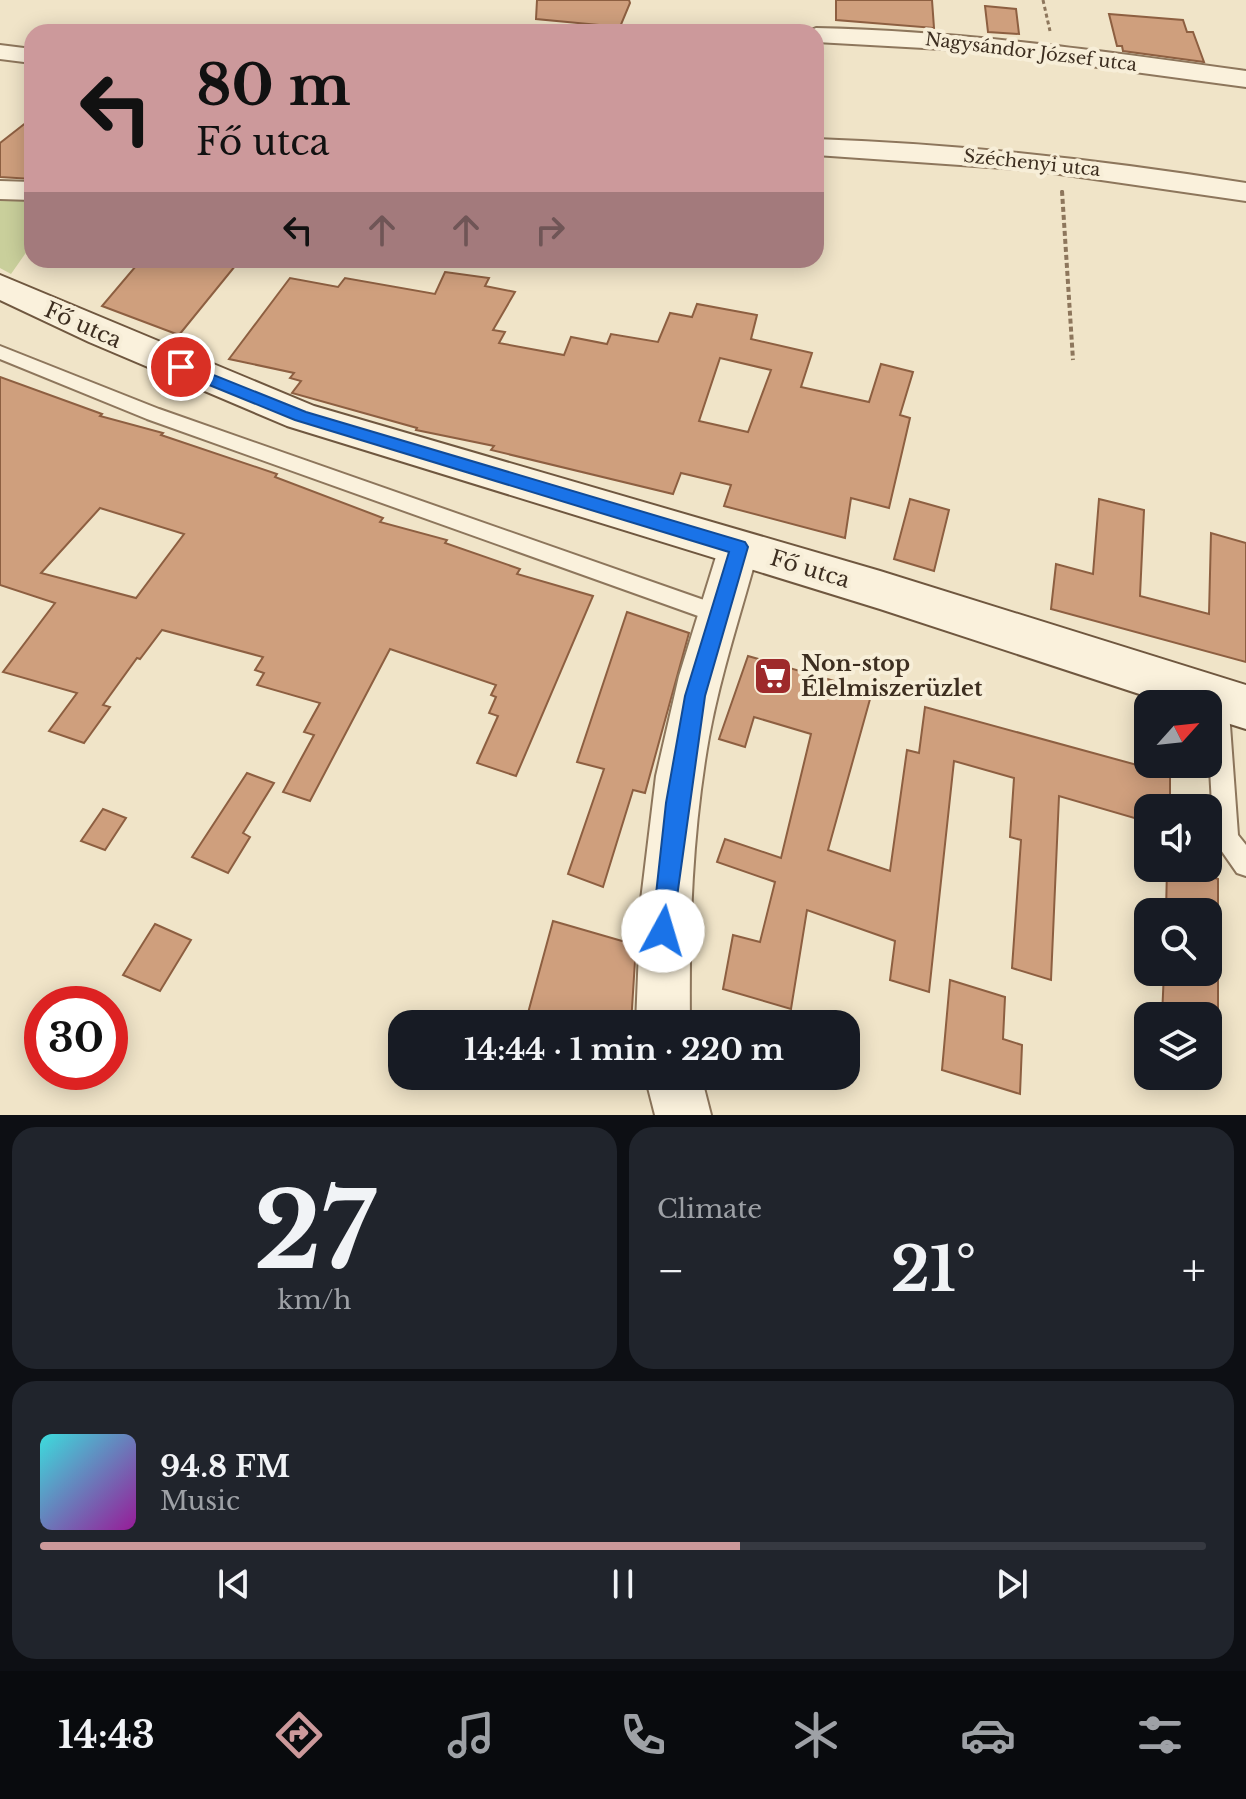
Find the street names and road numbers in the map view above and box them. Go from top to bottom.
street label: Nagysándor József utca [924,28,1138,76]
street label: Széchenyi utca [962,145,1102,181]
street label: Fő utca [40,296,126,354]
street label: Fő utca [767,544,854,594]

